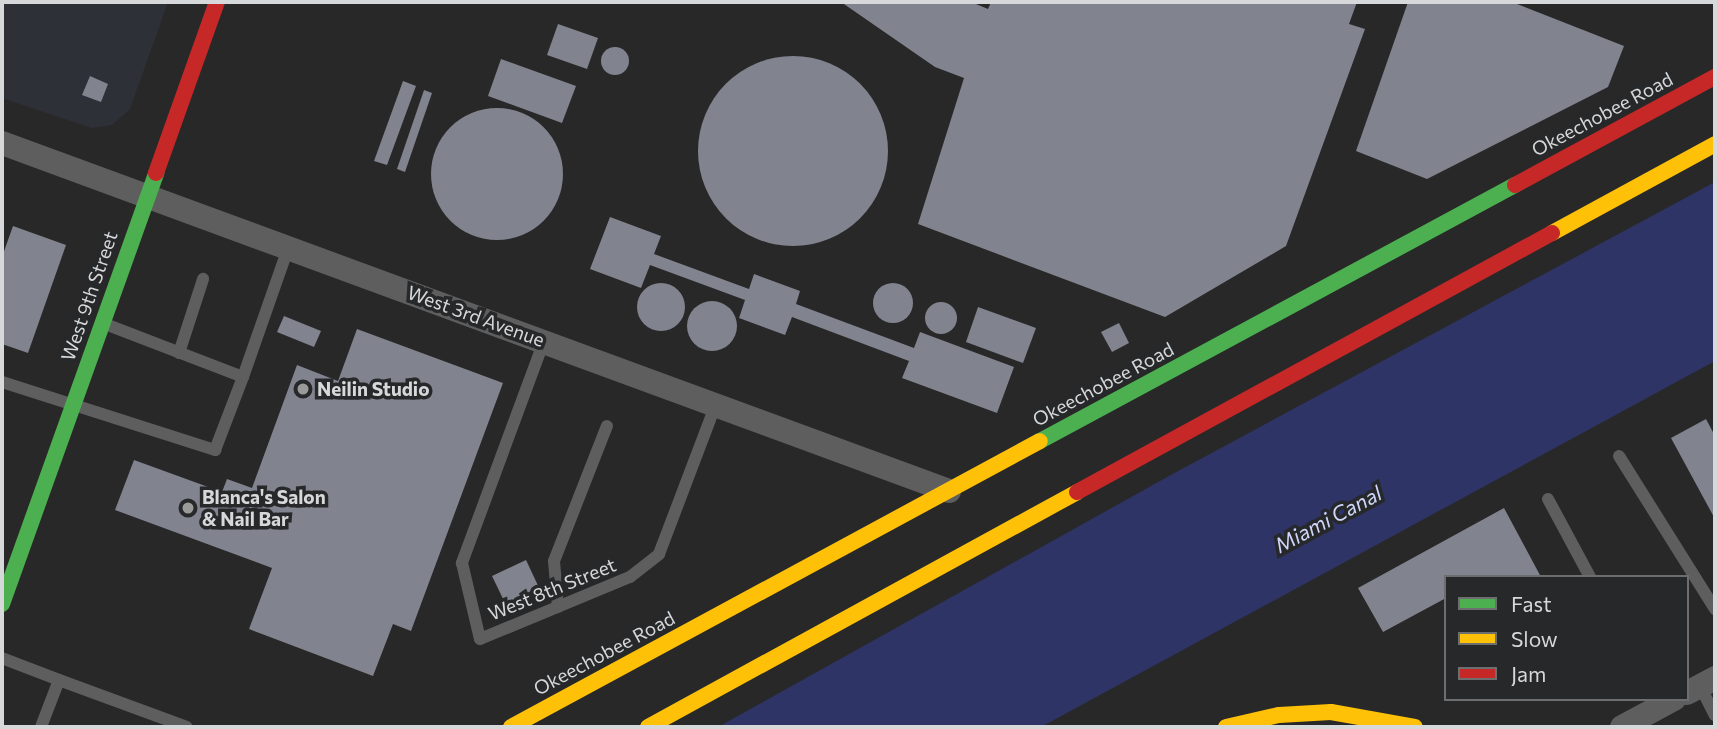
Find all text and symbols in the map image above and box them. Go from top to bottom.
street label: Okeechobee Road [1528,67,1676,161]
street label: West 9th Street [56,228,122,364]
street label: West 3rd Avenue [404,281,548,351]
street label: Okeechobee Road [1029,337,1177,431]
place label: Neilin Studio [317,378,429,400]
marker: Neilin Studio [295,381,311,397]
water label: Miami Canal [1270,480,1386,558]
place label: Blanca's Salon & Nail Bar [202,486,326,530]
marker: Blanca's Salon & Nail Bar [180,500,196,516]
street label: West 8th Street [485,553,619,625]
legend [1444,575,1689,701]
text: Fast [1511,591,1552,616]
street label: Okeechobee Road [530,606,678,700]
text: Slow [1511,626,1558,651]
text: Jam [1511,661,1546,686]

